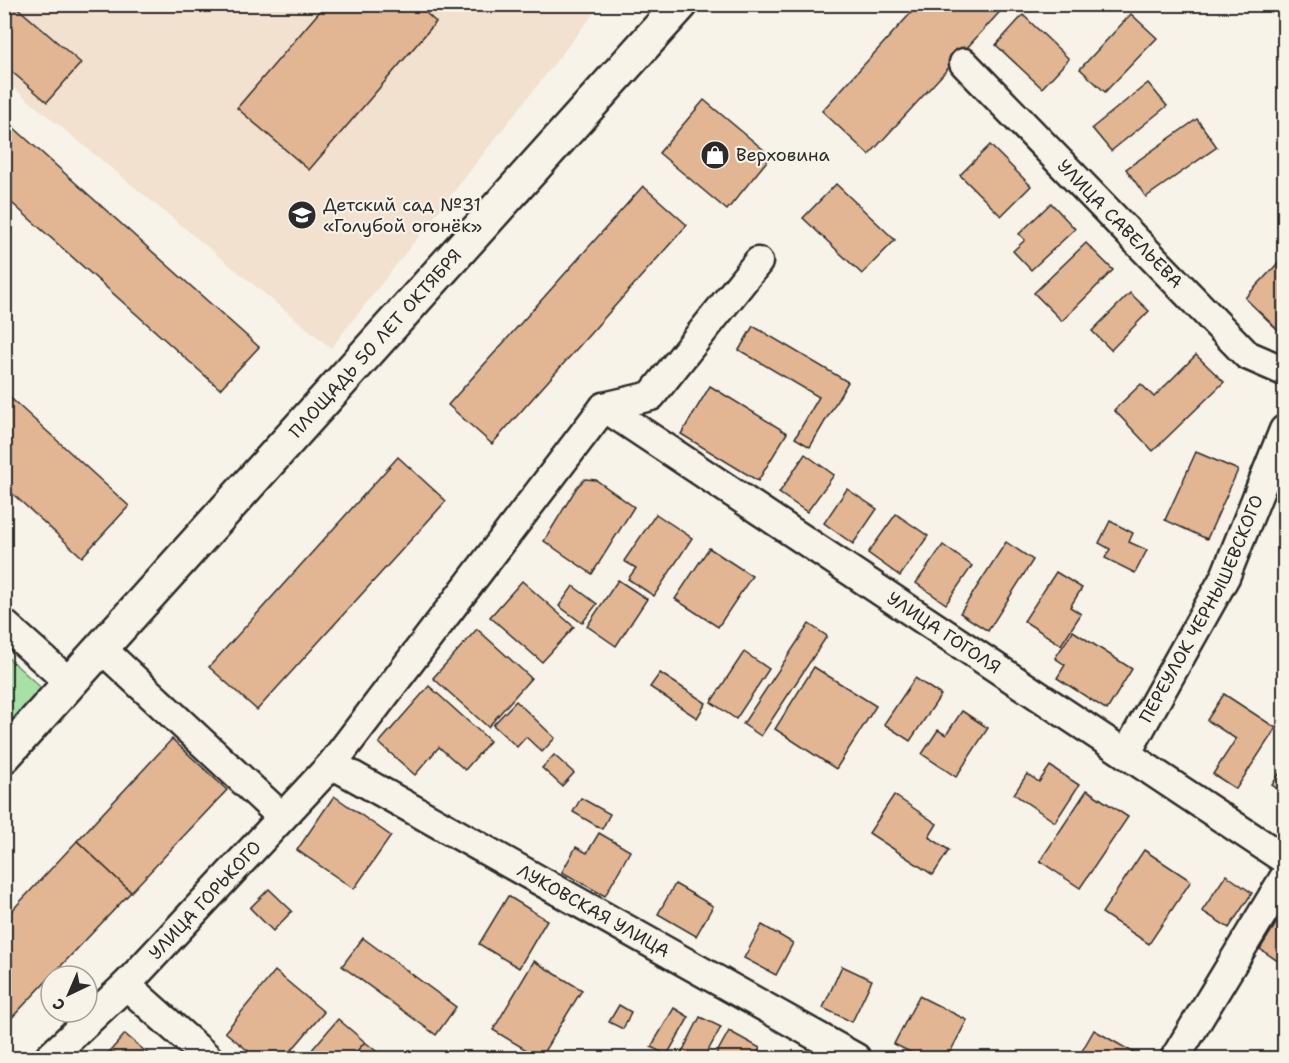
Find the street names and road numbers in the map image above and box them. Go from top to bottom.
street label: УЛИЦА САВЕЛЬЕВА [1052,154,1188,293]
street label: ПЛОЩАДЬ 50 ЛЕТ ОКТЯБРЯ [284,244,467,443]
street label: ПЕРЕУЛОК ЧЕРНЫШЕВСКОГО [1134,491,1269,727]
street label: УЛИЦА ГОГОЛЯ [882,586,1005,679]
street label: УЛИЦА ГОРЬКОГО [144,836,266,965]
street label: ЛУКОВСКАЯ УЛИЦА [513,858,674,963]

